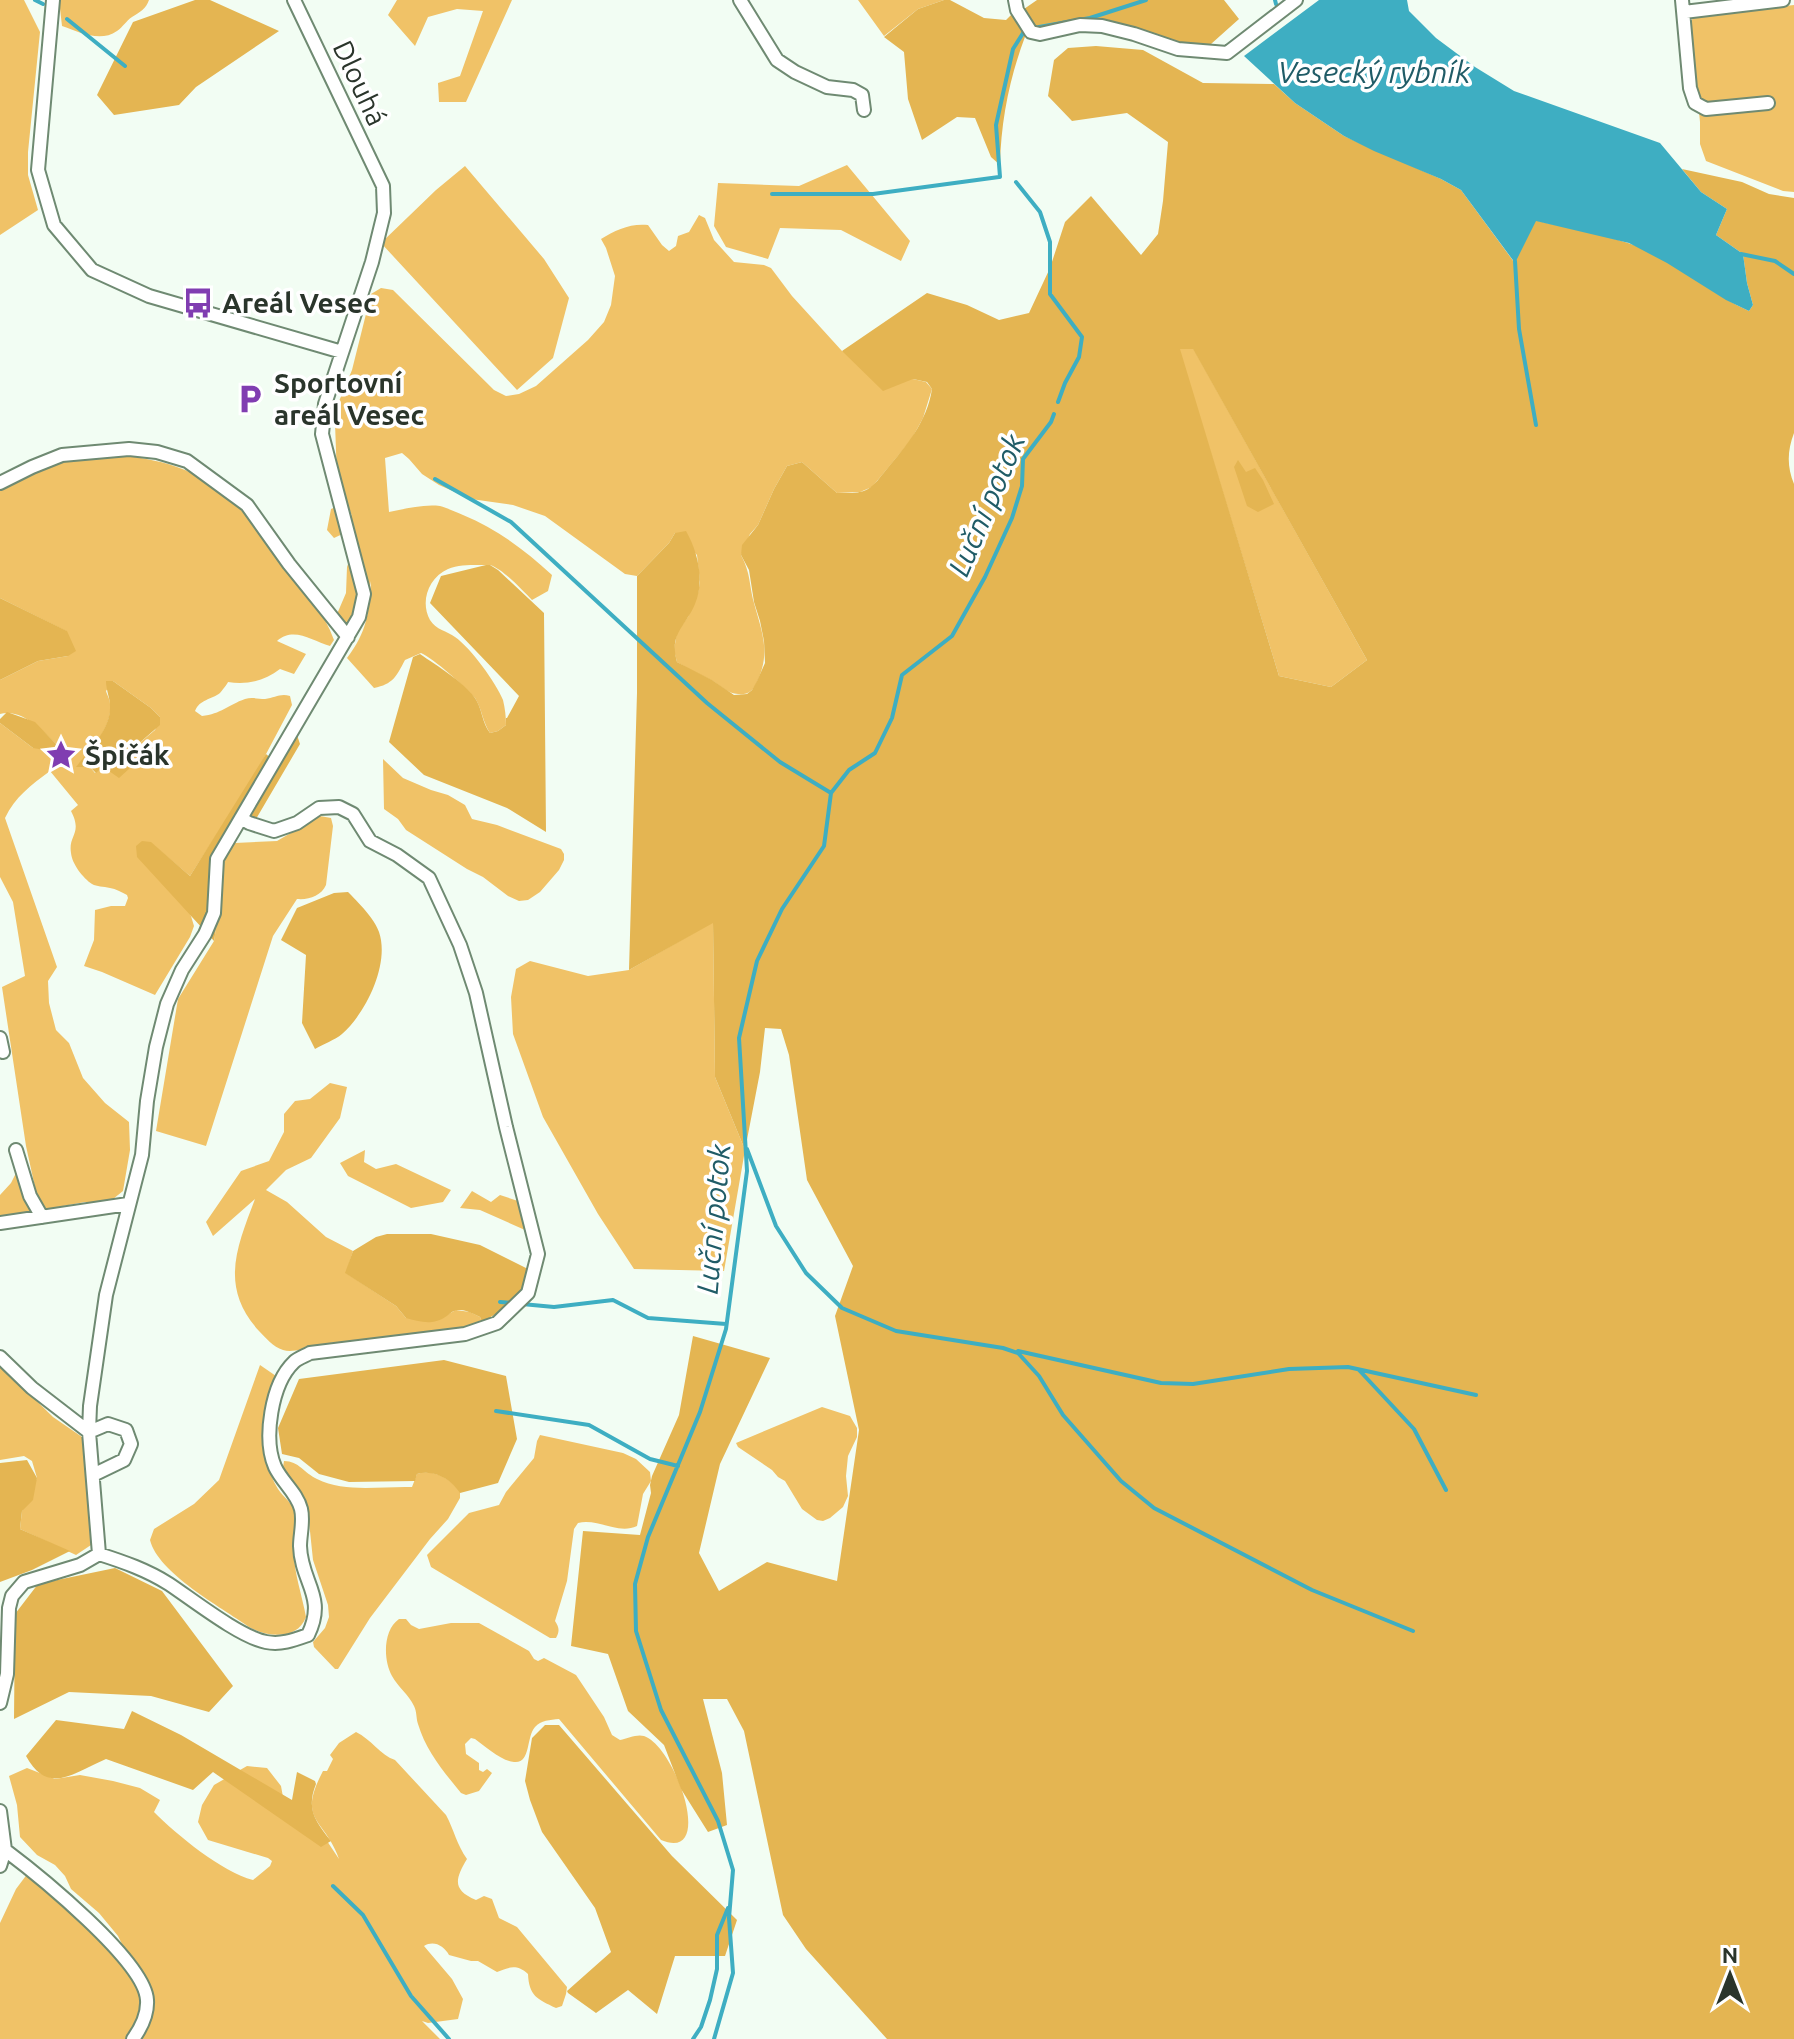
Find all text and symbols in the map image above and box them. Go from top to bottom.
street label: Dlouhá [327,36,393,130]
water label: Vesecký rybník [1278,55,1471,89]
bus stop icon: Areál Vesec [181,286,215,320]
place label: Areál Vesec [222,287,377,318]
place label: Sportovní areál Vesec [274,367,424,430]
parking icon: Sportovní areál Vesec [233,382,267,416]
water label: Luční potok [941,428,1031,581]
place icon: Špičák [44,738,78,772]
place label: Špičák [85,739,170,770]
water label: Luční potok [689,1142,737,1296]
north arrow [1690,1935,1770,2015]
text: N [1722,1942,1738,1967]

